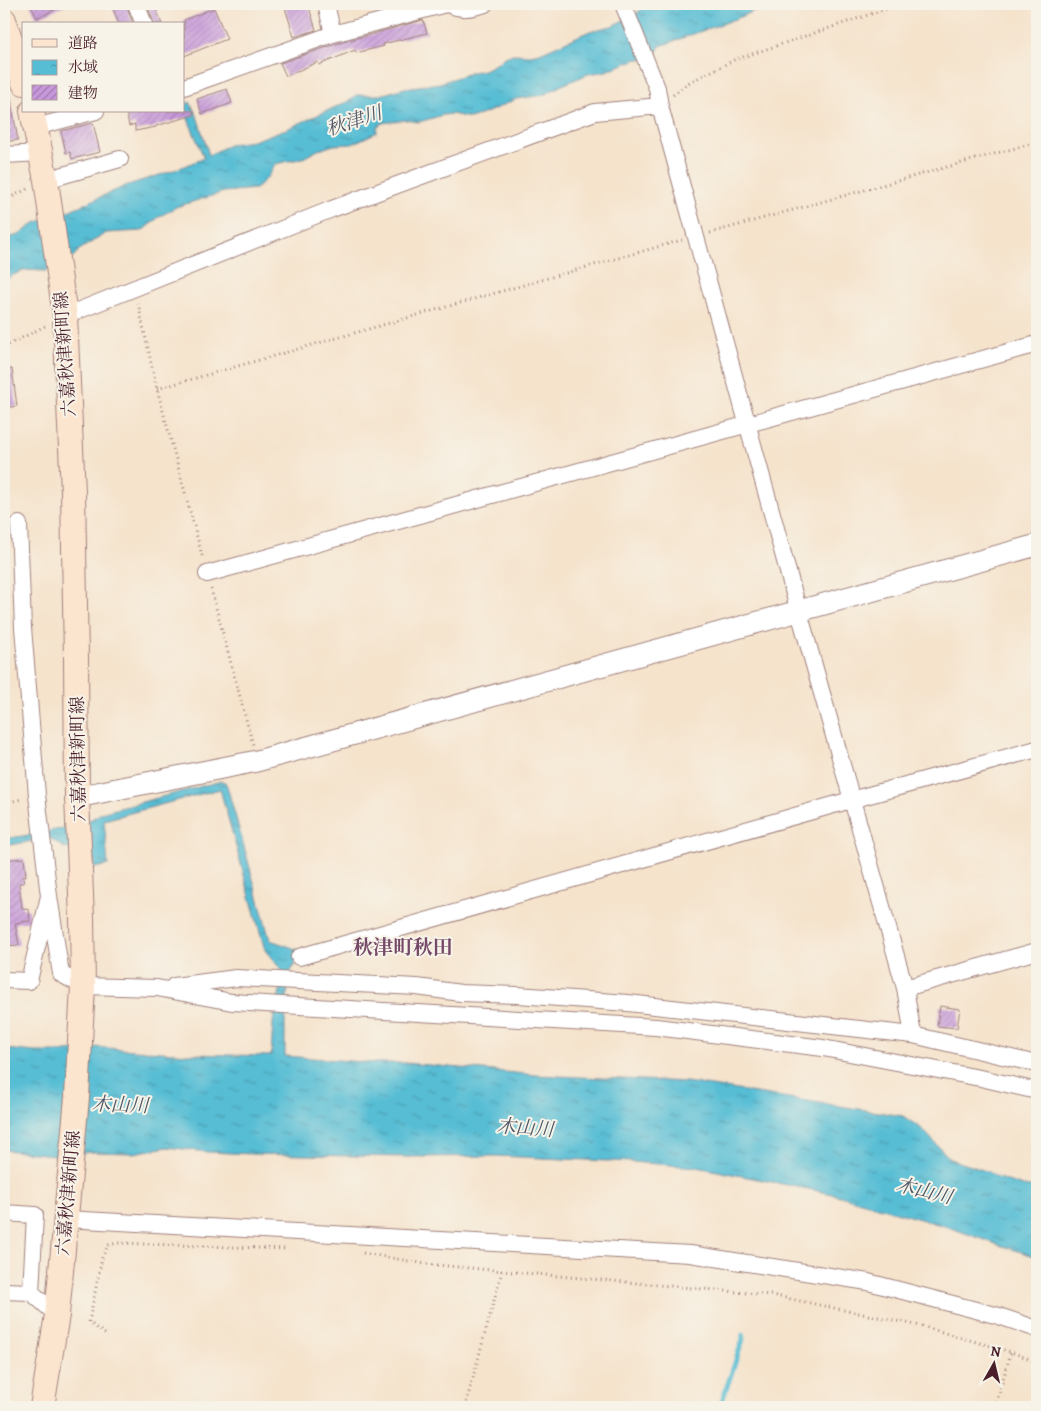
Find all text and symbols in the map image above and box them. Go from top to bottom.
legend [22,22,185,112]
text: 道路 [68,33,98,53]
text: 水域 [68,57,98,77]
text: 建物 [68,83,98,103]
water label: 秋津川 [323,99,387,142]
street label: 六嘉秋津新町線 [49,290,81,418]
street label: 六嘉秋津新町線 [65,696,91,822]
district label: 秋津町秋田 [353,934,453,961]
water label: 木山川 [91,1091,151,1119]
water label: 木山川 [496,1113,556,1143]
street label: 六嘉秋津新町線 [51,1129,85,1257]
water label: 木山川 [893,1171,957,1211]
north arrow [968,1338,1018,1388]
text: N [989,1342,1002,1362]

